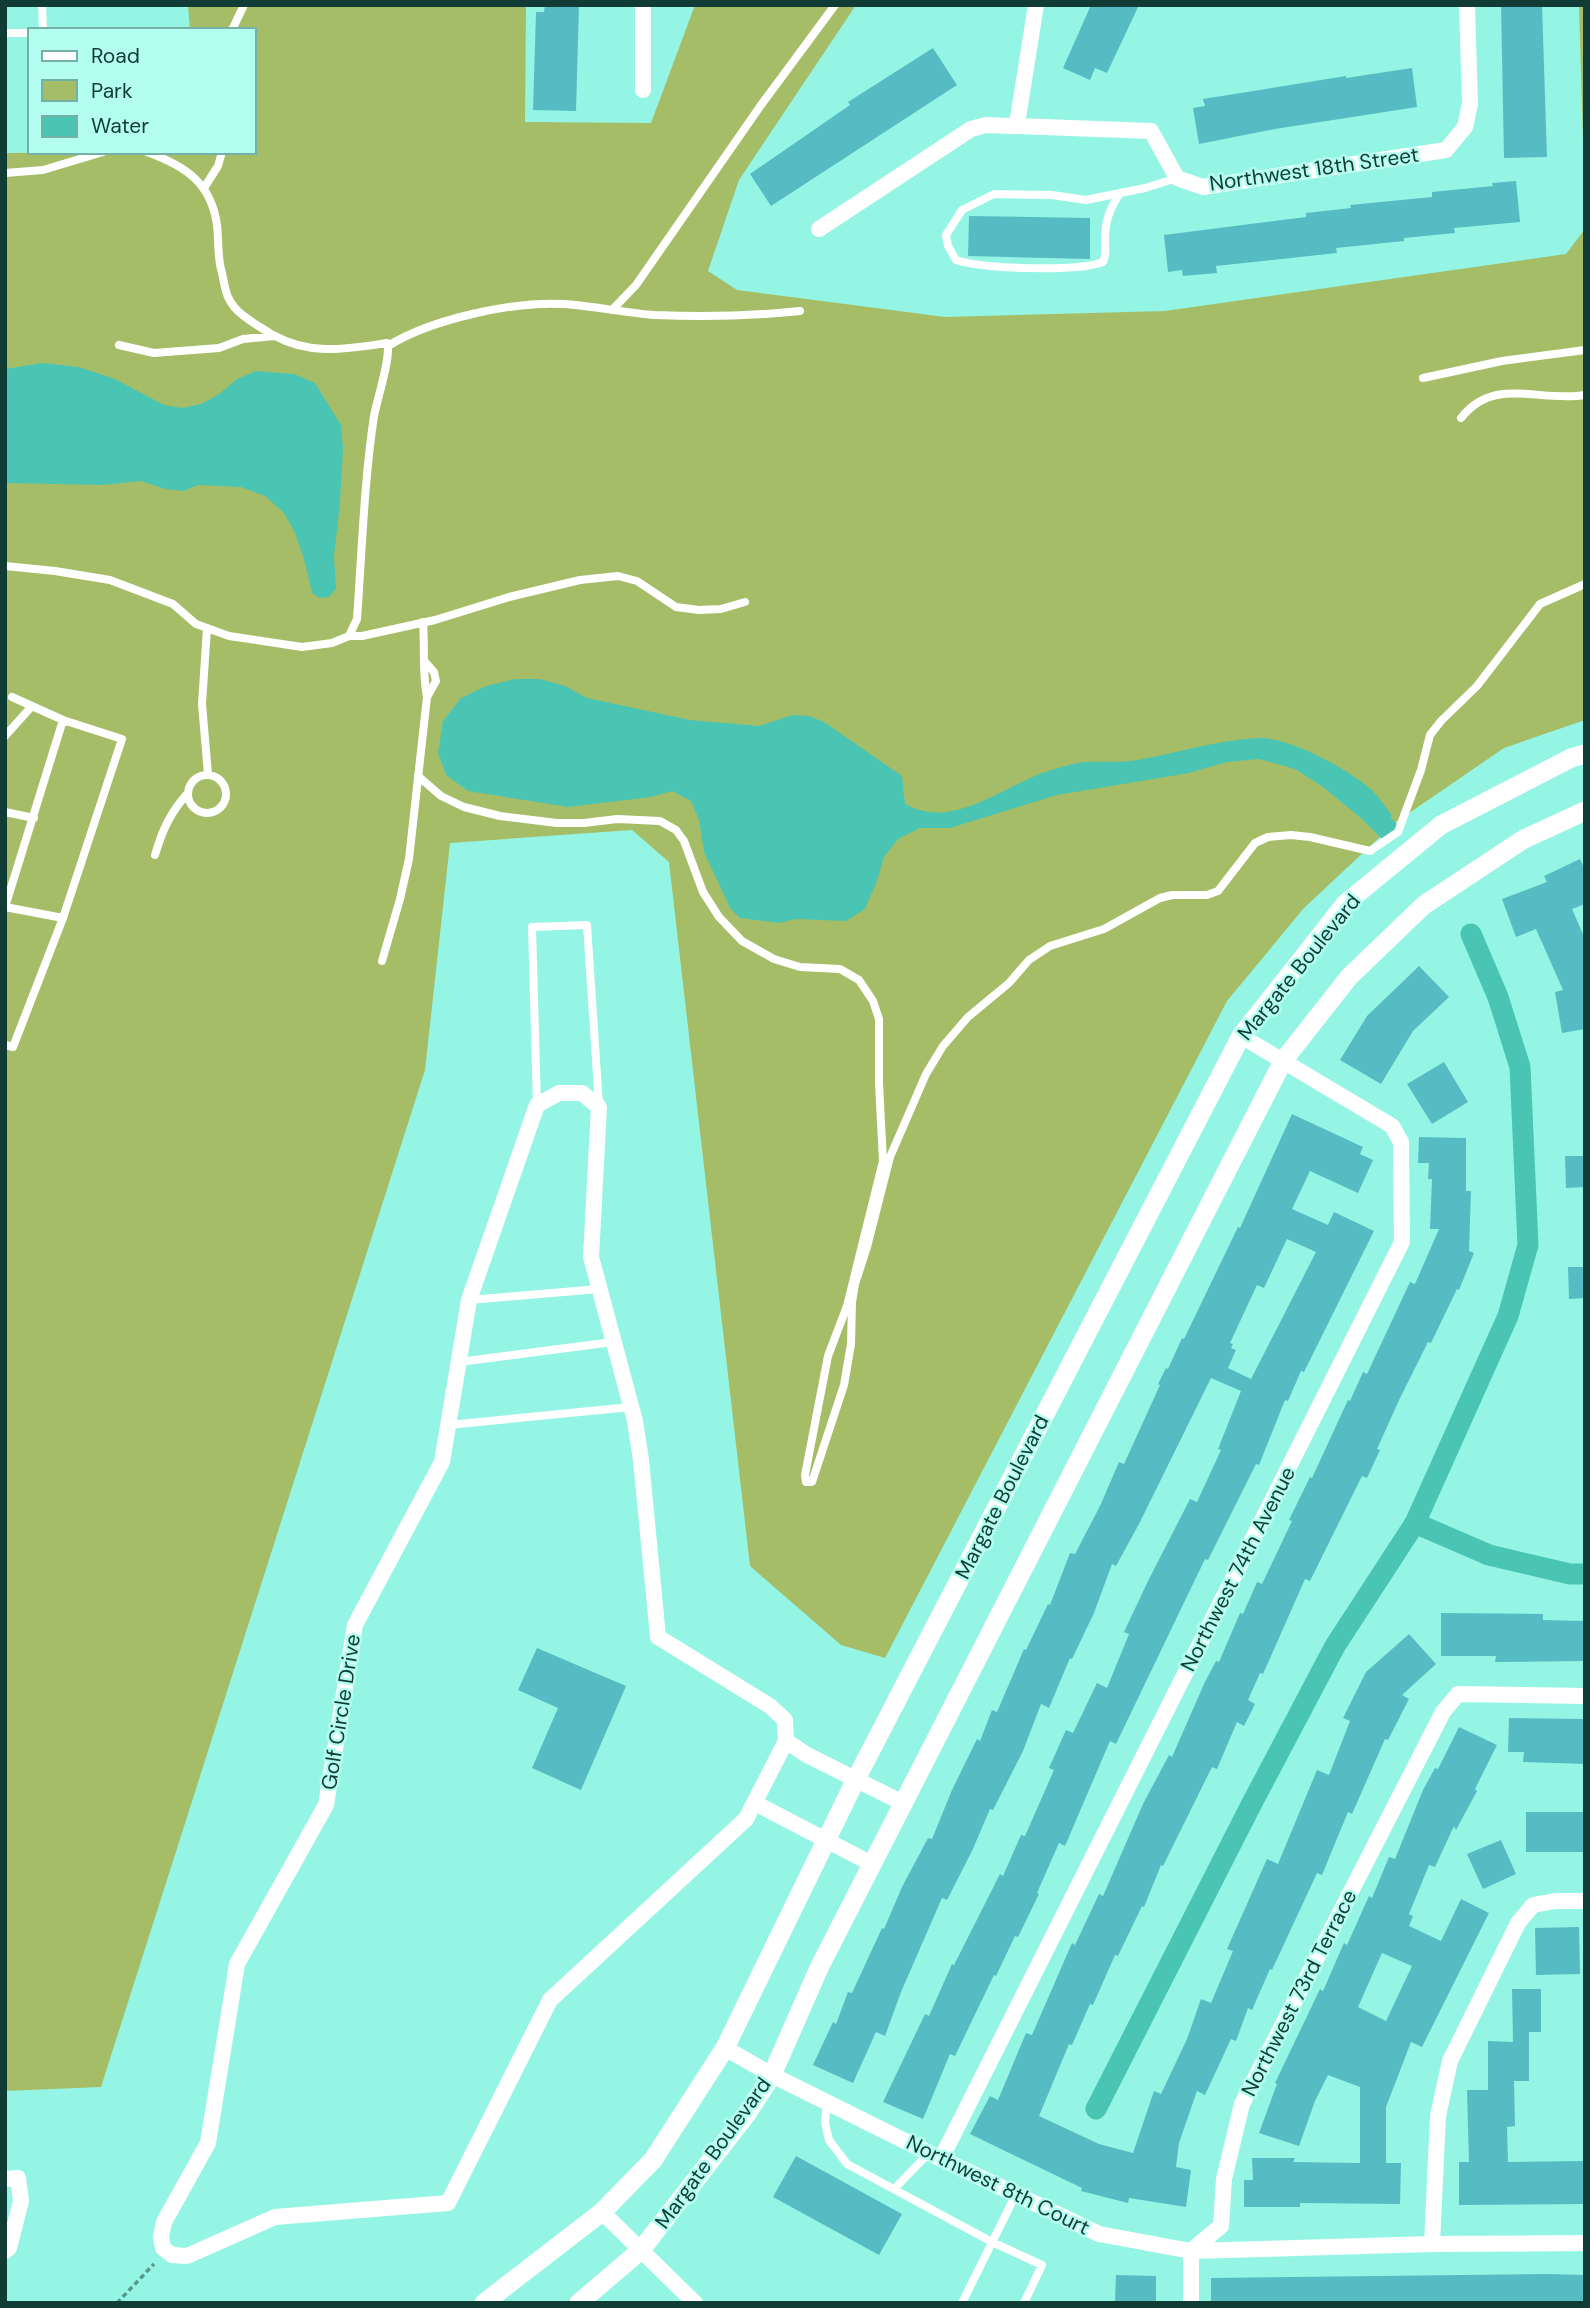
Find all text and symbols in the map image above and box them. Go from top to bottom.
legend [28,28,256,154]
text: Road [91,42,140,70]
text: Park [91,77,133,105]
text: Water [91,112,149,140]
street label: Northwest 18th Street [1207,140,1421,198]
street label: Margate Boulevard [1231,888,1367,1046]
street label: Margate Boulevard [948,1410,1056,1584]
street label: Northwest 74th Avenue [1174,1462,1302,1676]
street label: Golf Circle Drive [315,1632,367,1792]
street label: Northwest 73rd Terrace [1235,1885,1363,2101]
street label: Margate Boulevard [649,2072,777,2234]
street label: Northwest 8th Court [902,2128,1094,2242]

